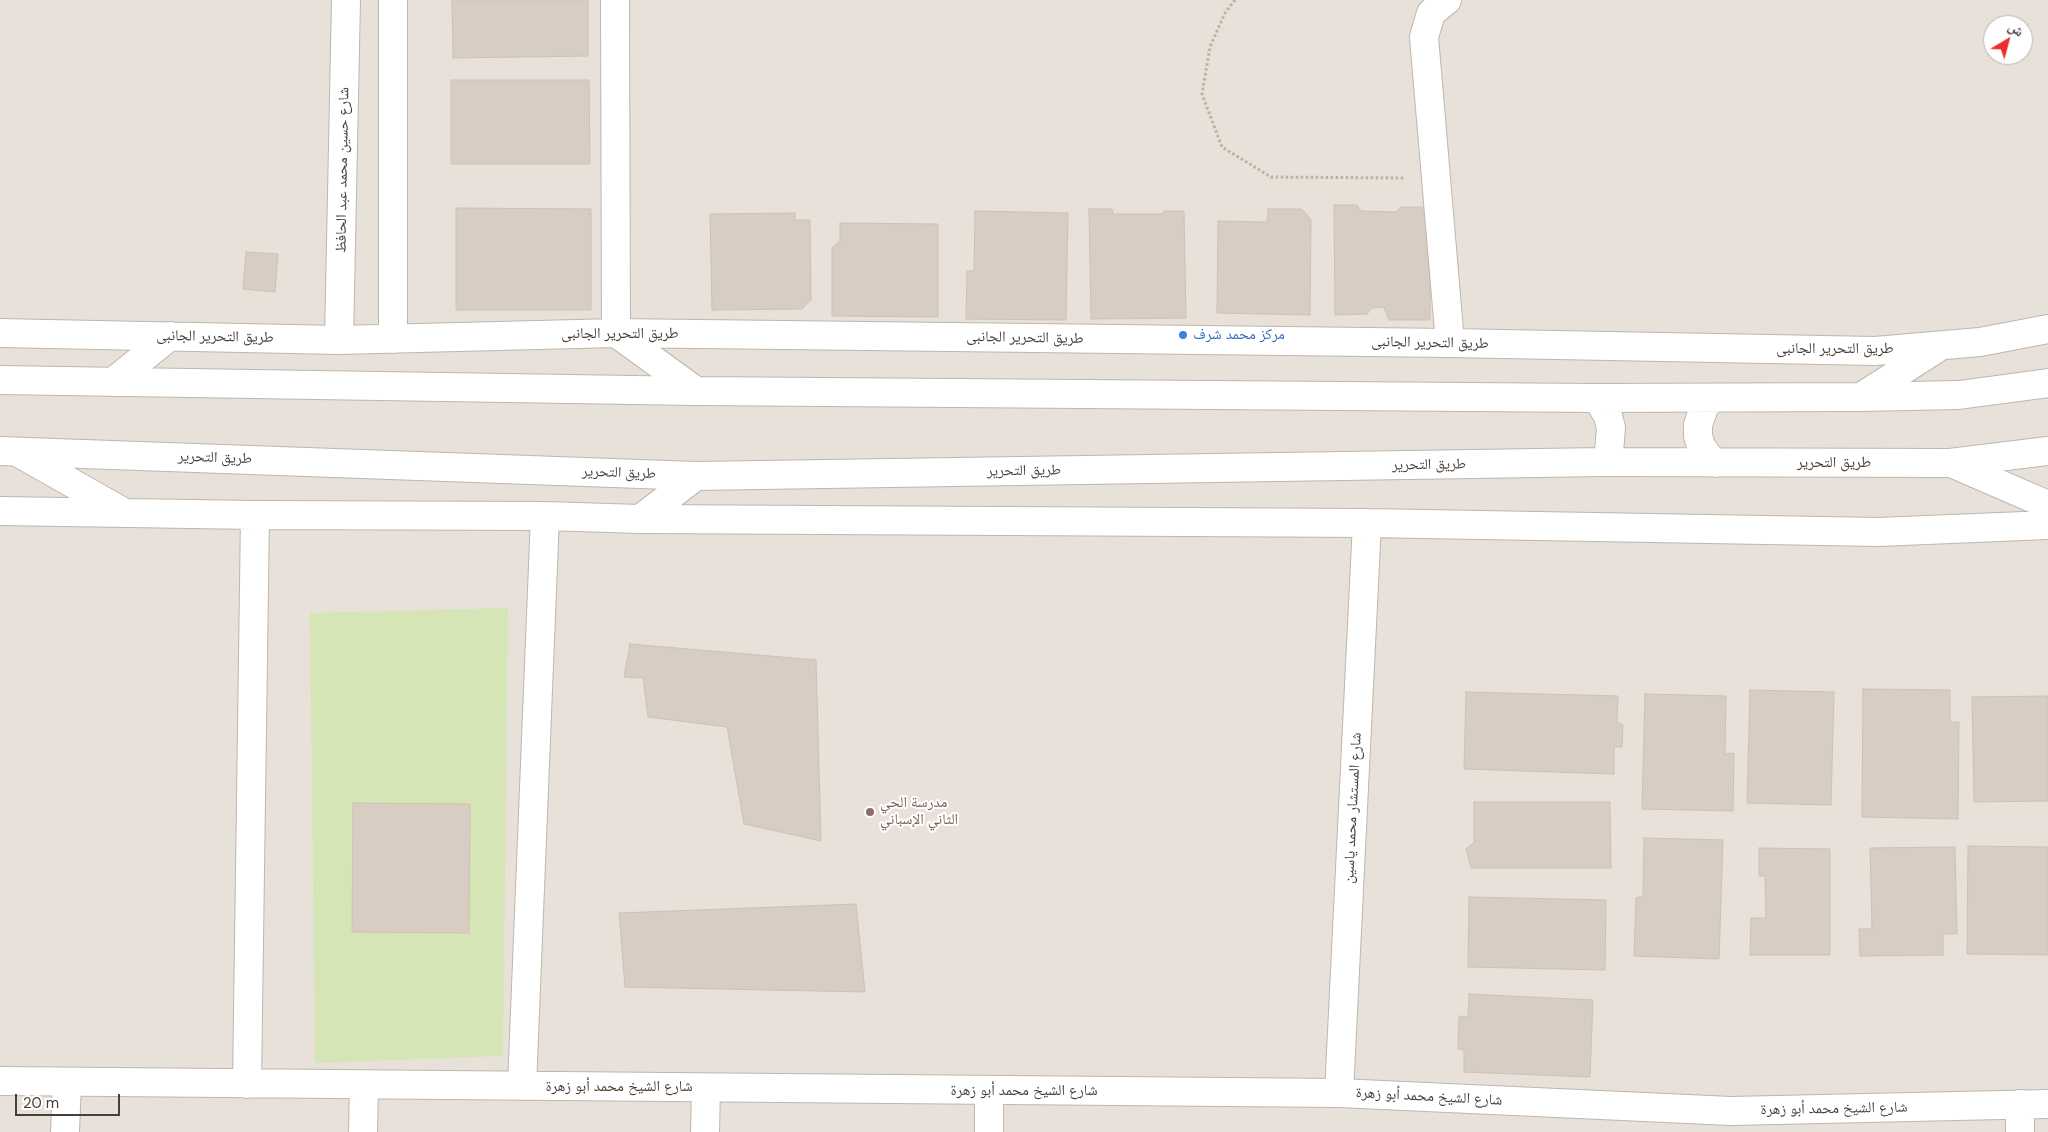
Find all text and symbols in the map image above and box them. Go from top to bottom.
north arrow [1983,15,2033,65]
text: ش [2005,17,2028,40]
street label: شارع حسين محمد عبد الحافظ [333,87,353,253]
street label: طريق التحرير الجانبى [561,325,679,343]
place label: مركز محمد شرف [1193,326,1285,344]
street label: طريق التحرير الجانبى [156,327,274,347]
street label: طريق التحرير الجانبى [966,328,1084,348]
marker: مركز محمد شرف [1177,329,1189,341]
street label: طريق التحرير الجانبى [1371,333,1489,353]
street label: طريق التحرير الجانبى [1776,340,1894,358]
street label: طريق التحرير [178,448,252,468]
street label: طريق التحرير [1797,454,1871,472]
street label: طريق التحرير [1392,455,1466,475]
street label: طريق التحرير [987,461,1061,481]
street label: طريق التحرير [582,463,656,483]
street label: شارع المستشار محمد ياسين [1340,732,1366,884]
place label: مدرسة الحي الثاني الإسباني [880,794,958,829]
marker: مدرسة الحي الثاني الإسباني [864,806,876,818]
street label: شارع الشيخ محمد أبو زهرة [546,1078,692,1096]
street label: شارع الشيخ محمد أبو زهرة [951,1082,1097,1100]
scale bar [18,1084,122,1116]
street label: شارع الشيخ محمد أبو زهرة [1355,1084,1503,1110]
text: 20 m [23,1093,59,1113]
street label: شارع الشيخ محمد أبو زهرة [1760,1099,1908,1119]

